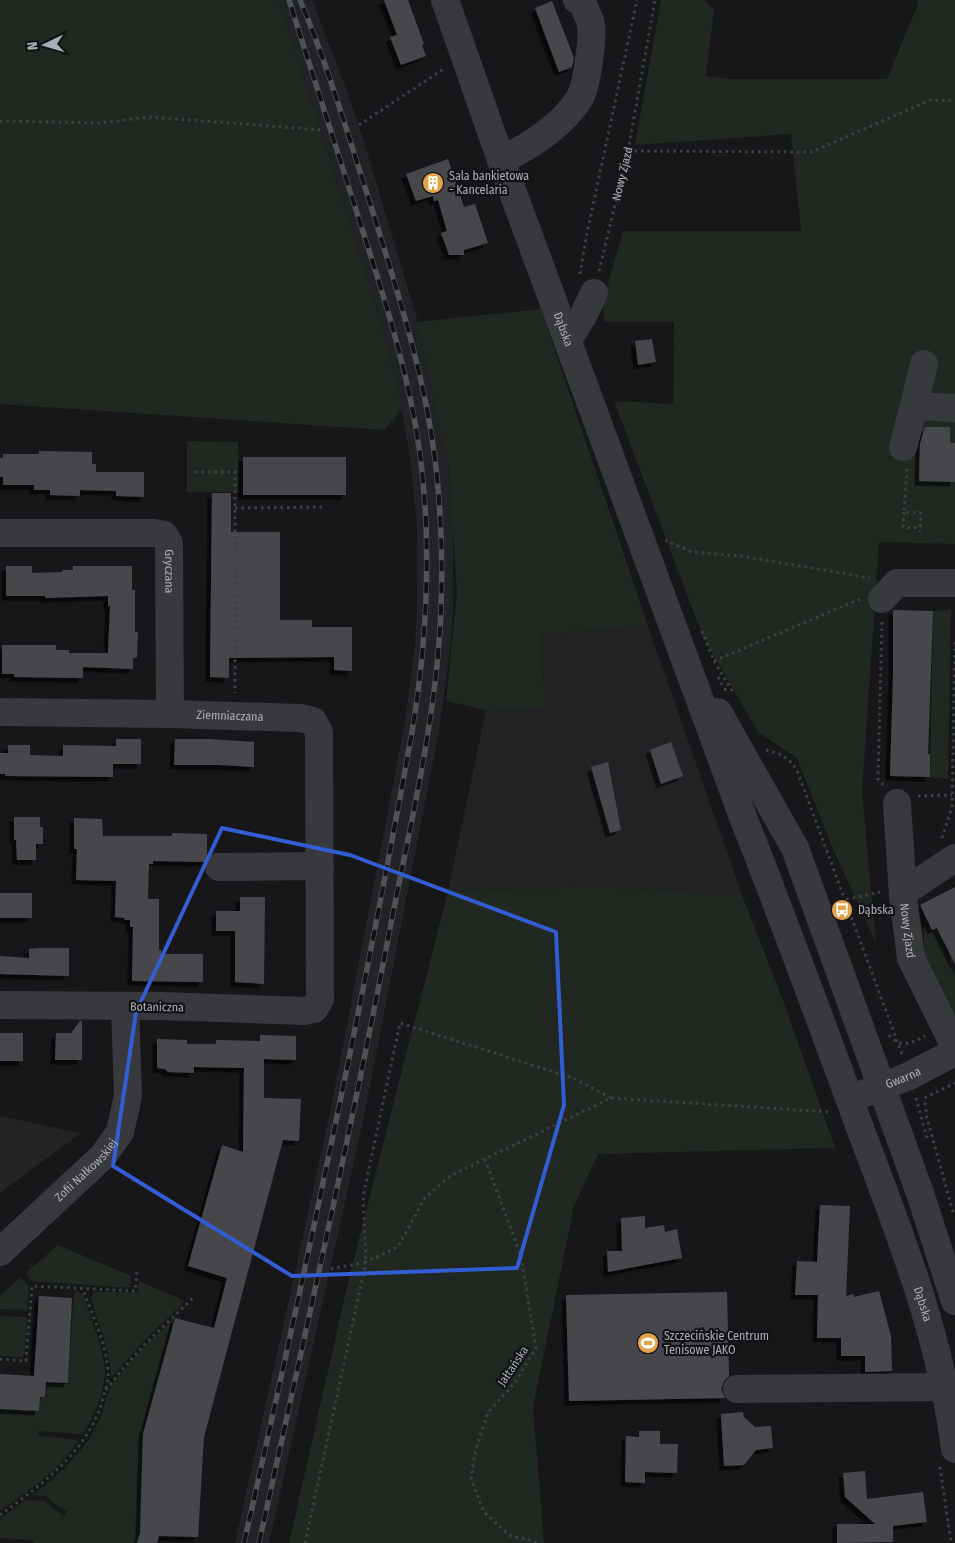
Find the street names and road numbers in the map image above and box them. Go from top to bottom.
street label: Nowy Zjazd [609,146,636,202]
street label: Dąbska [551,310,576,349]
street label: Gryczana [162,549,176,594]
street label: Ziemniaczana [196,708,264,724]
street label: Nowy Zjazd [897,902,918,959]
street label: Botaniczna [130,1000,184,1014]
street label: Gwarna [884,1064,923,1091]
street label: Zofii Nałkowskiej [52,1136,120,1204]
street label: Dąbska [911,1285,935,1323]
street label: Jałtańska [495,1343,531,1389]

